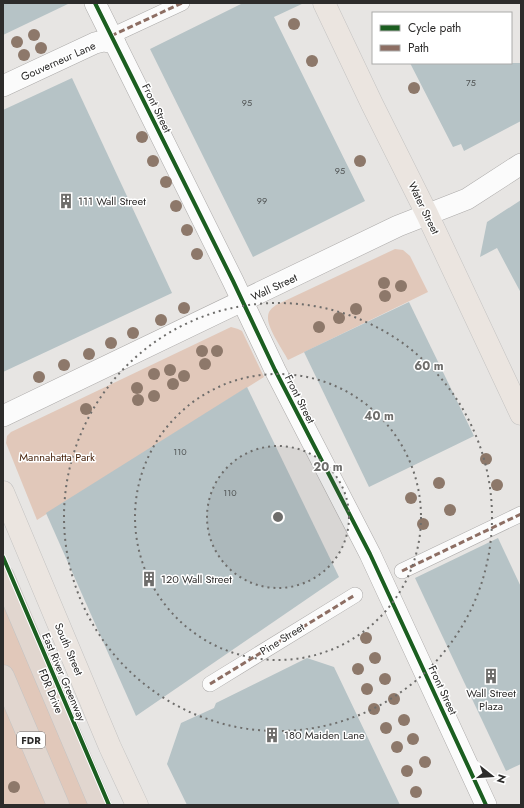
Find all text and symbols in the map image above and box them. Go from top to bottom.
legend [372,12,512,64]
text: Cycle path [408,19,461,37]
street label: Gouverneur Lane [18,37,98,85]
text: Path [408,39,429,57]
house number: 75 [466,76,476,89]
street label: Front Street [138,81,176,136]
house number: 95 [242,96,252,109]
house number: 95 [335,164,345,177]
street label: Water Street [404,179,444,237]
building icon: 111 Wall Street [57,192,75,210]
place label: 111 Wall Street [78,193,146,209]
house number: 99 [257,194,267,207]
street label: Wall Street [248,269,300,305]
text: 60 m [414,357,444,375]
street label: Front Street [281,372,319,426]
text: 40 m [364,407,394,425]
house number: 110 [173,445,187,458]
park label: Mannahatta Park [19,449,95,465]
text: 20 m [313,458,343,476]
house number: 110 [223,486,237,499]
centre of rings [271,510,285,524]
building icon: 120 Wall Street [140,570,158,588]
place label: 120 Wall Street [161,571,232,587]
street label: Pine Street [257,619,308,659]
street label: South Street [51,620,87,678]
street label: East River Greenway [38,630,90,724]
street label: Front Street [425,663,462,718]
street label: FDR Drive [34,666,68,716]
building icon: Wall Street Plaza [482,667,500,685]
place label: Wall Street Plaza [466,685,516,714]
building icon: 180 Maiden Lane [263,726,281,744]
place label: 180 Maiden Lane [284,727,365,743]
road number: FDR [17,732,45,748]
north arrow [472,756,512,796]
text: N [493,772,510,785]

